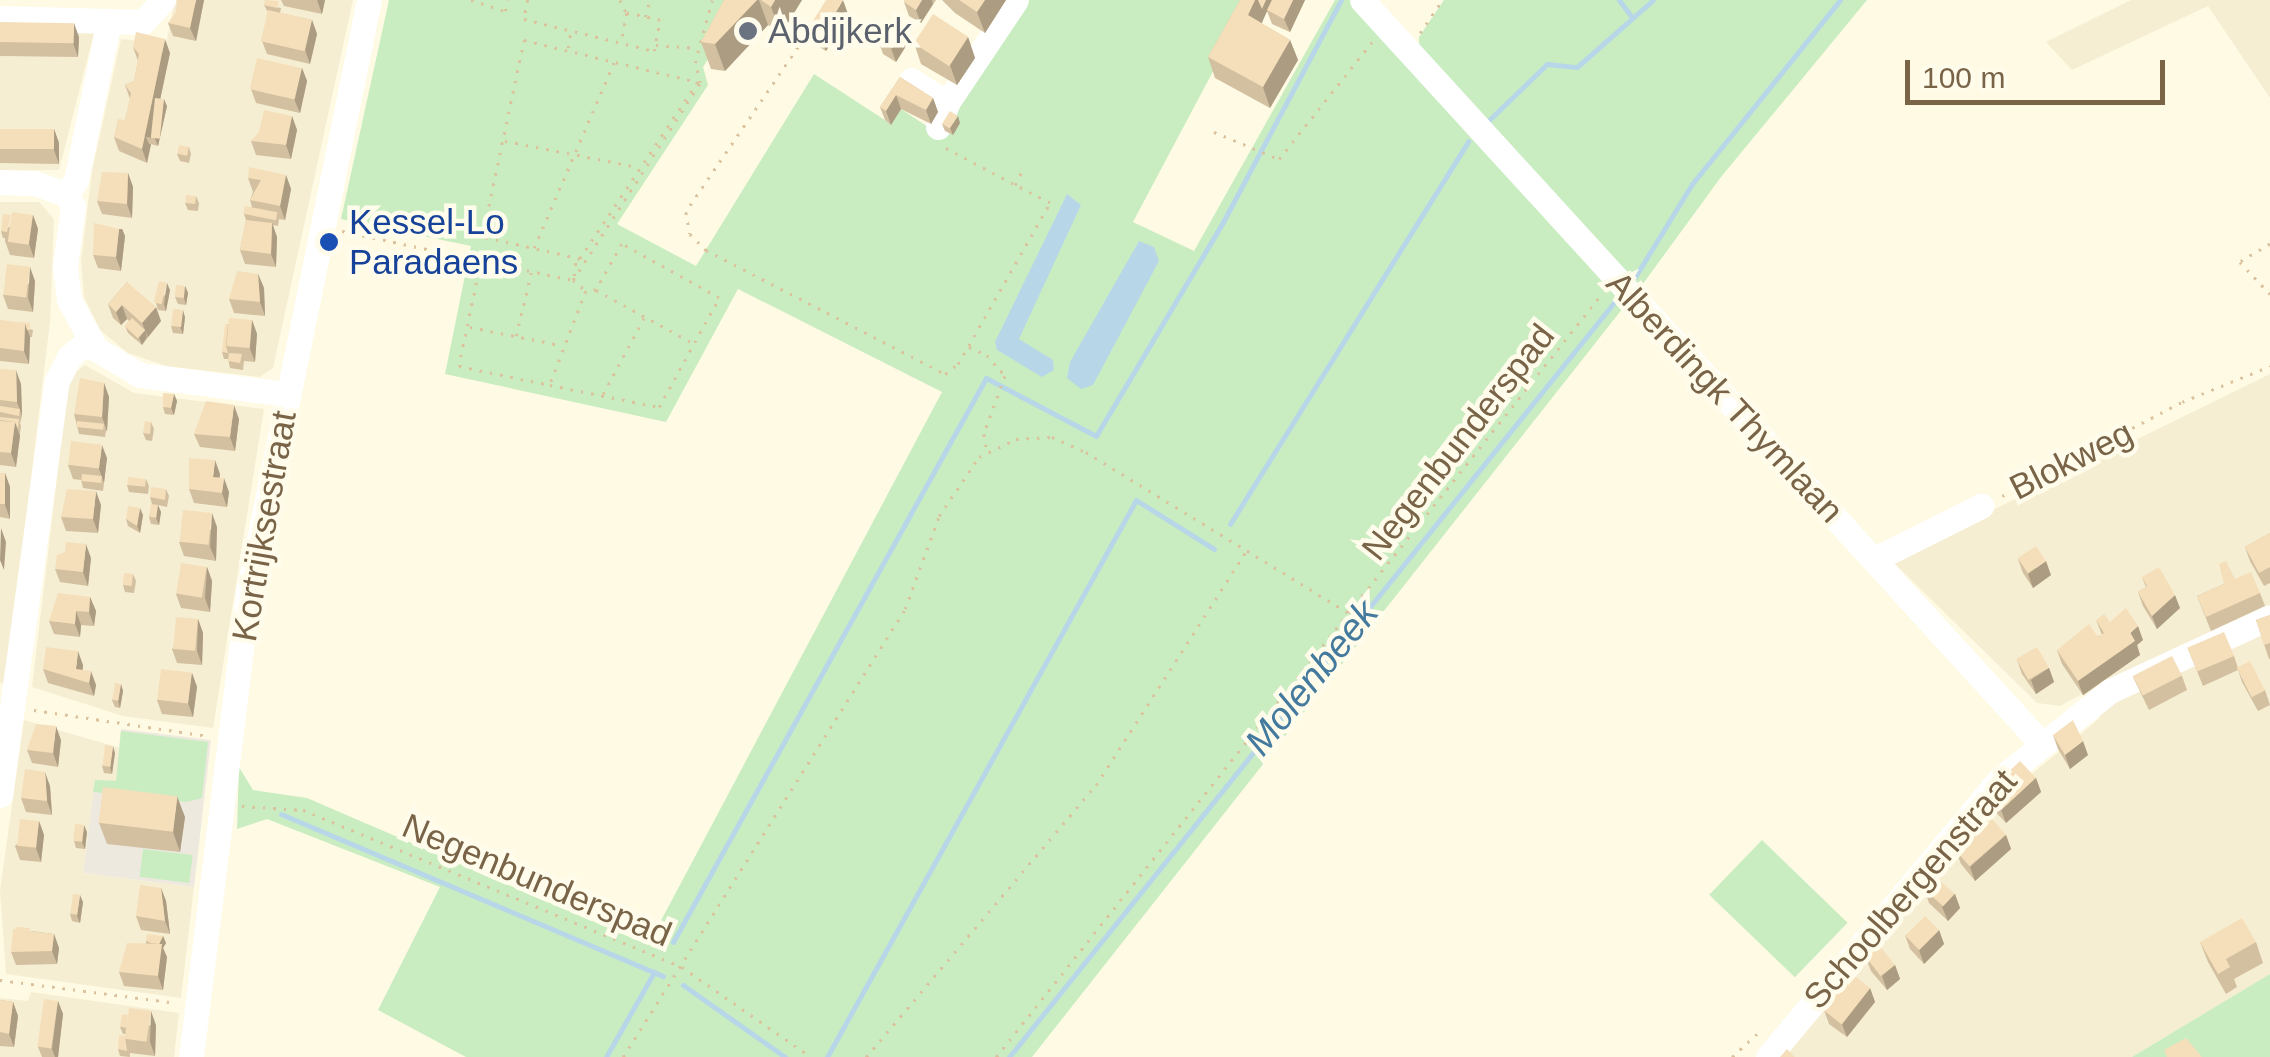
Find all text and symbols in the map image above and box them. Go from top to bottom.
place label: Abdijkerk [768,10,912,52]
marker: Abdijkerk [737,20,759,42]
scale bar [1910,40,2170,102]
text: 100 m [1922,61,2005,94]
place label: Kessel-Lo Paradaens [349,201,518,283]
marker: Kessel-Lo Paradaens [318,231,340,253]
street label: Alberdingk Thymlaan [1598,262,1852,532]
street label: Negenbunderspad [1353,316,1563,568]
street label: Kortrijksestraat [223,407,305,645]
street label: Blokweg [2003,411,2139,509]
water label: Molenbeek [1236,591,1388,765]
street label: Schoolbergenstraat [1795,761,2025,1017]
street label: Negenbunderspad [396,804,678,956]

